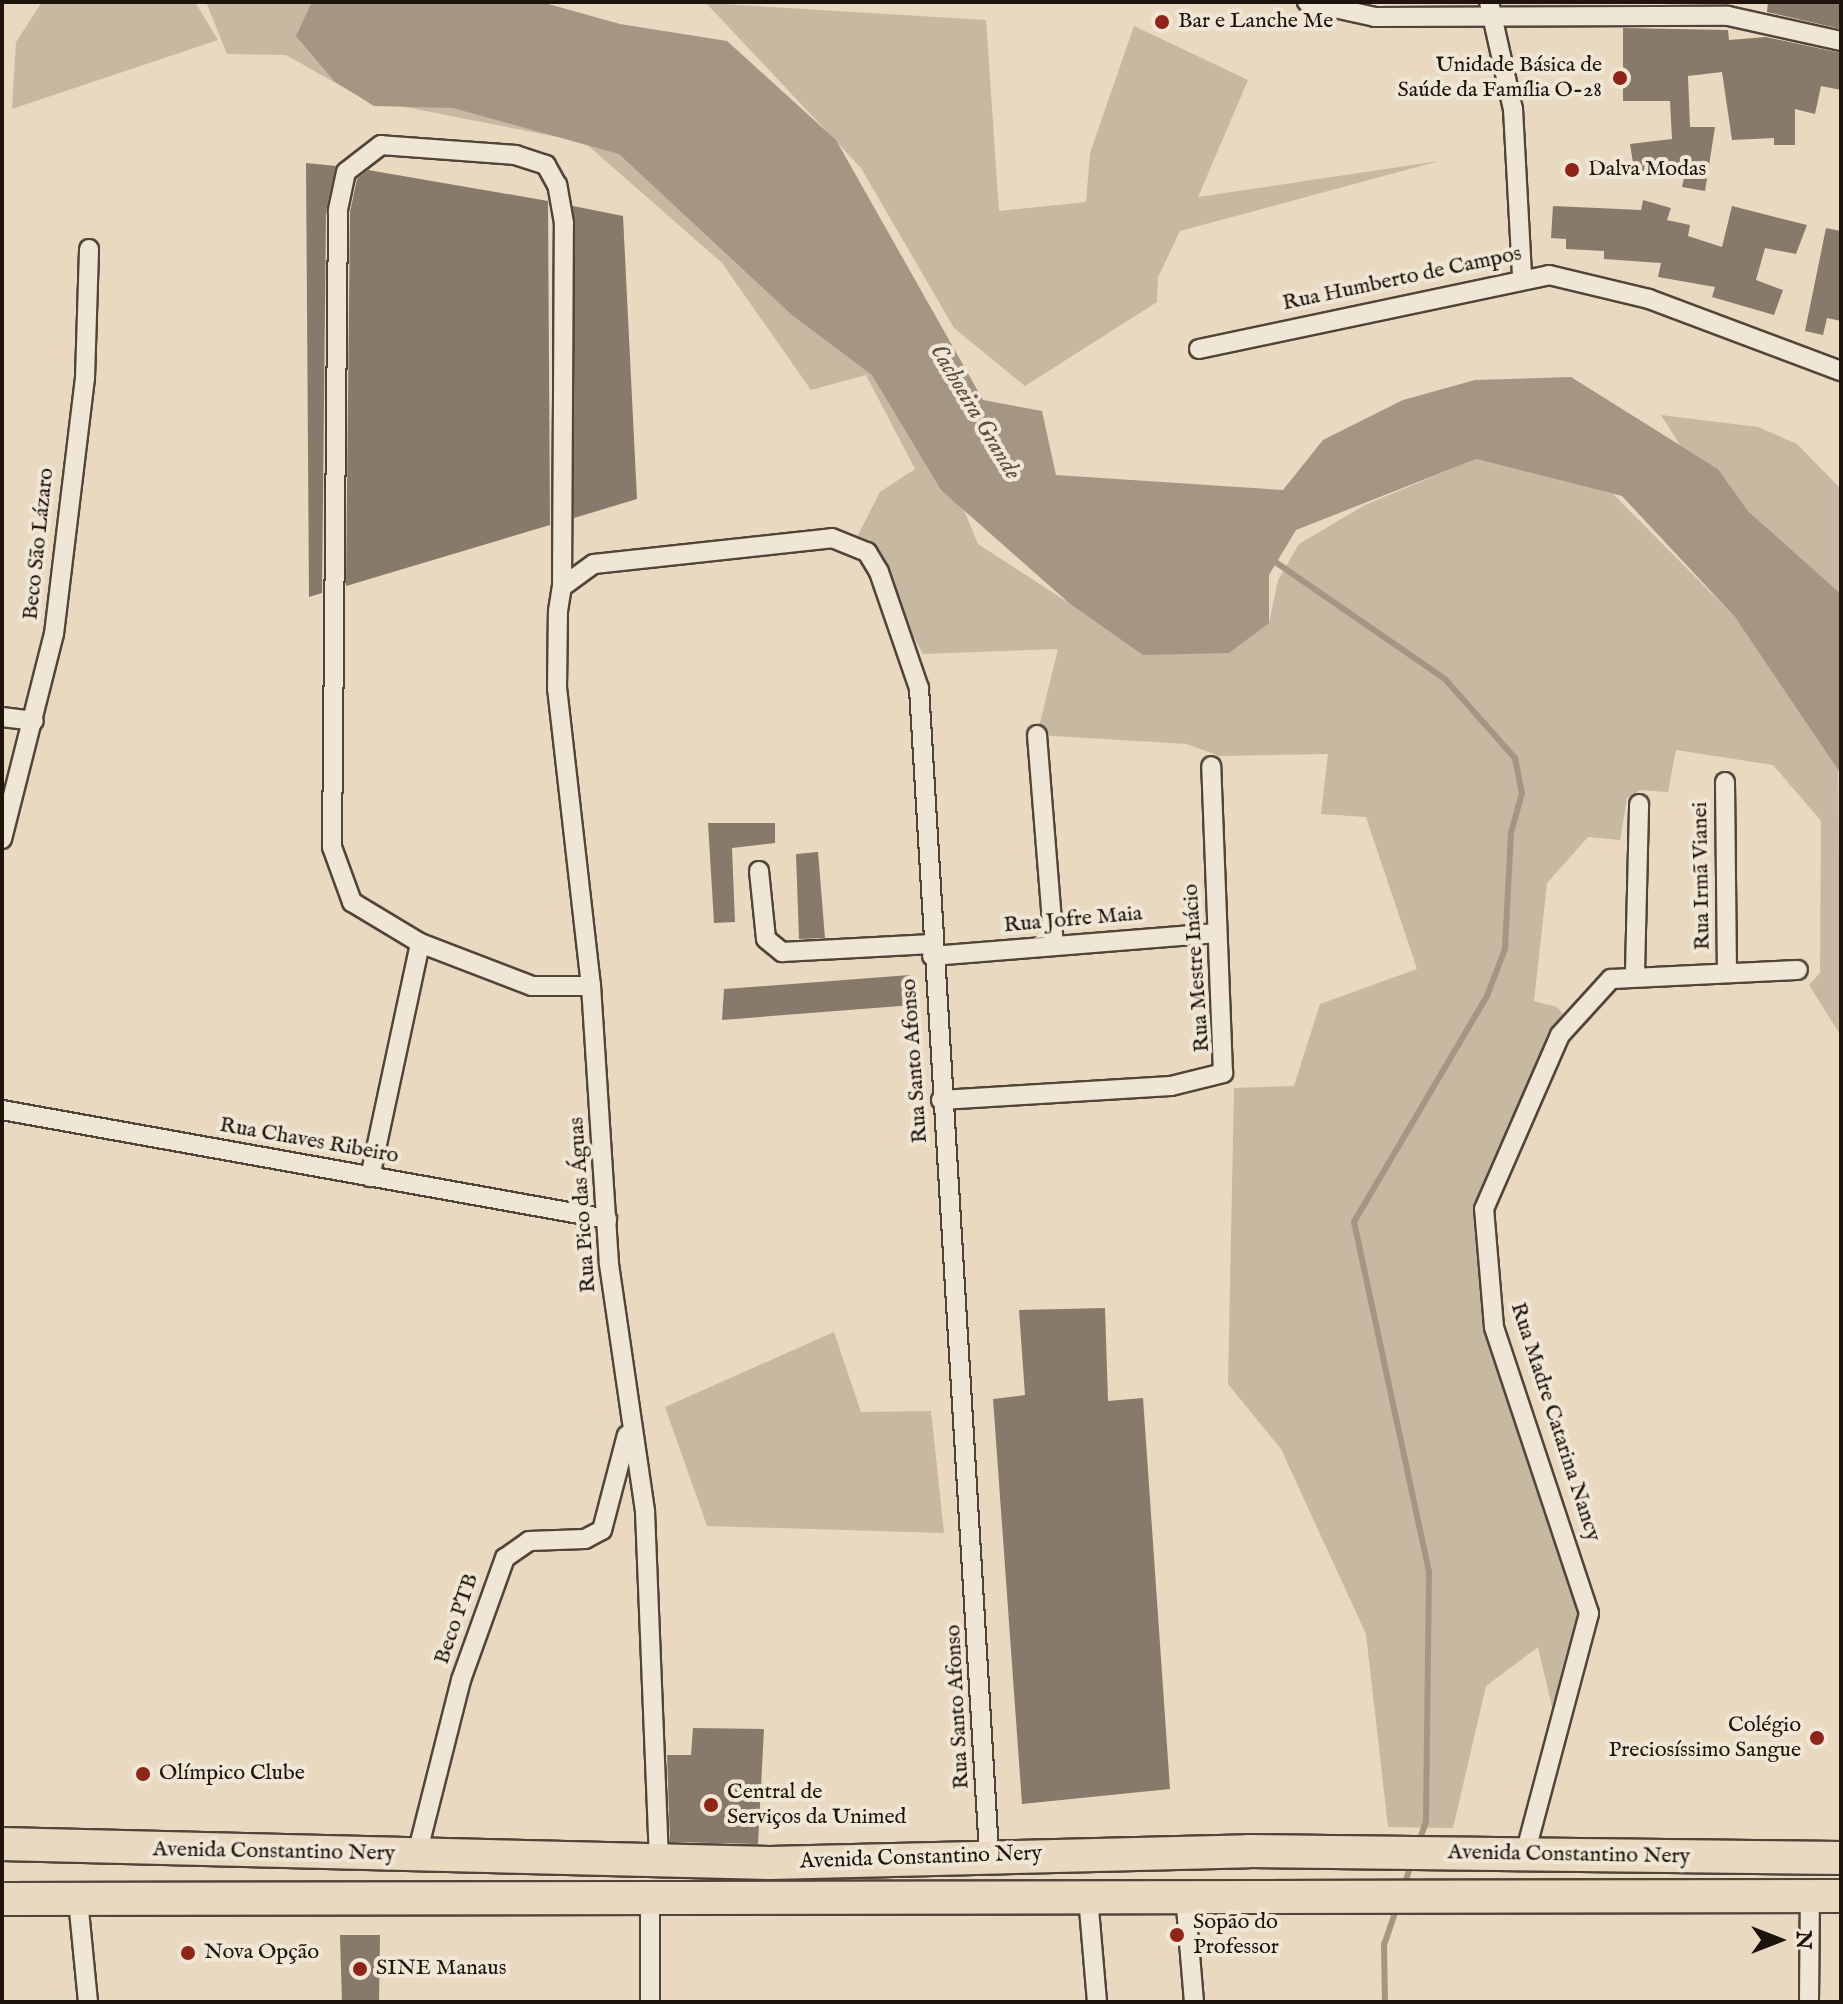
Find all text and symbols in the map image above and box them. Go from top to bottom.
place label: Bar e Lanche Me [1178,9,1333,35]
marker: Bar e Lanche Me [1153,13,1171,31]
place label: Unidade Básica de Saúde da Família O-28 [1397,52,1602,104]
marker: Unidade Básica de Saúde da Família O-28 [1609,67,1631,89]
place label: Dalva Modas [1588,157,1706,183]
marker: Dalva Modas [1563,161,1581,179]
street label: Rua Humberto de Campos [1280,241,1524,317]
water label: Cachoeira Grande [923,339,1027,485]
street label: Beco São Lázaro [18,467,60,621]
street label: Rua Irmã Vianei [1688,801,1716,951]
street label: Rua Mestre Inácio [1178,883,1216,1053]
street label: Rua Jofre Maia [1003,901,1143,939]
street label: Rua Santo Afonso [896,978,934,1144]
street label: Rua Chaves Ribeiro [217,1112,401,1170]
street label: Rua Pico das Águas [564,1116,602,1294]
street label: Rua Madre Catarina Nancy [1504,1299,1606,1545]
street label: Beco PTB [429,1570,485,1668]
street label: Rua Santo Afonso [941,1624,975,1790]
place label: Colégio Preciosíssimo Sangue [1609,1712,1801,1764]
marker: Colégio Preciosíssimo Sangue [1808,1729,1826,1747]
place label: Olímpico Clube [159,1761,305,1787]
marker: Olímpico Clube [134,1765,152,1783]
place label: Central de Serviços da Unimed [727,1779,906,1830]
marker: Central de Serviços da Unimed [702,1796,720,1814]
street label: Avenida Constantino Nery [152,1837,396,1867]
street label: Avenida Constantino Nery [1447,1840,1691,1870]
street label: Avenida Constantino Nery [799,1841,1043,1875]
north arrow [1739,1900,1819,1980]
place label: Sopão do Professor [1193,1909,1279,1960]
marker: Sopão do Professor [1168,1926,1186,1944]
text: N [1789,1930,1817,1950]
place label: Nova Opção [204,1940,319,1966]
marker: Nova Opção [179,1944,197,1962]
place label: SINE Manaus [376,1956,506,1982]
marker: SINE Manaus [351,1960,369,1978]

